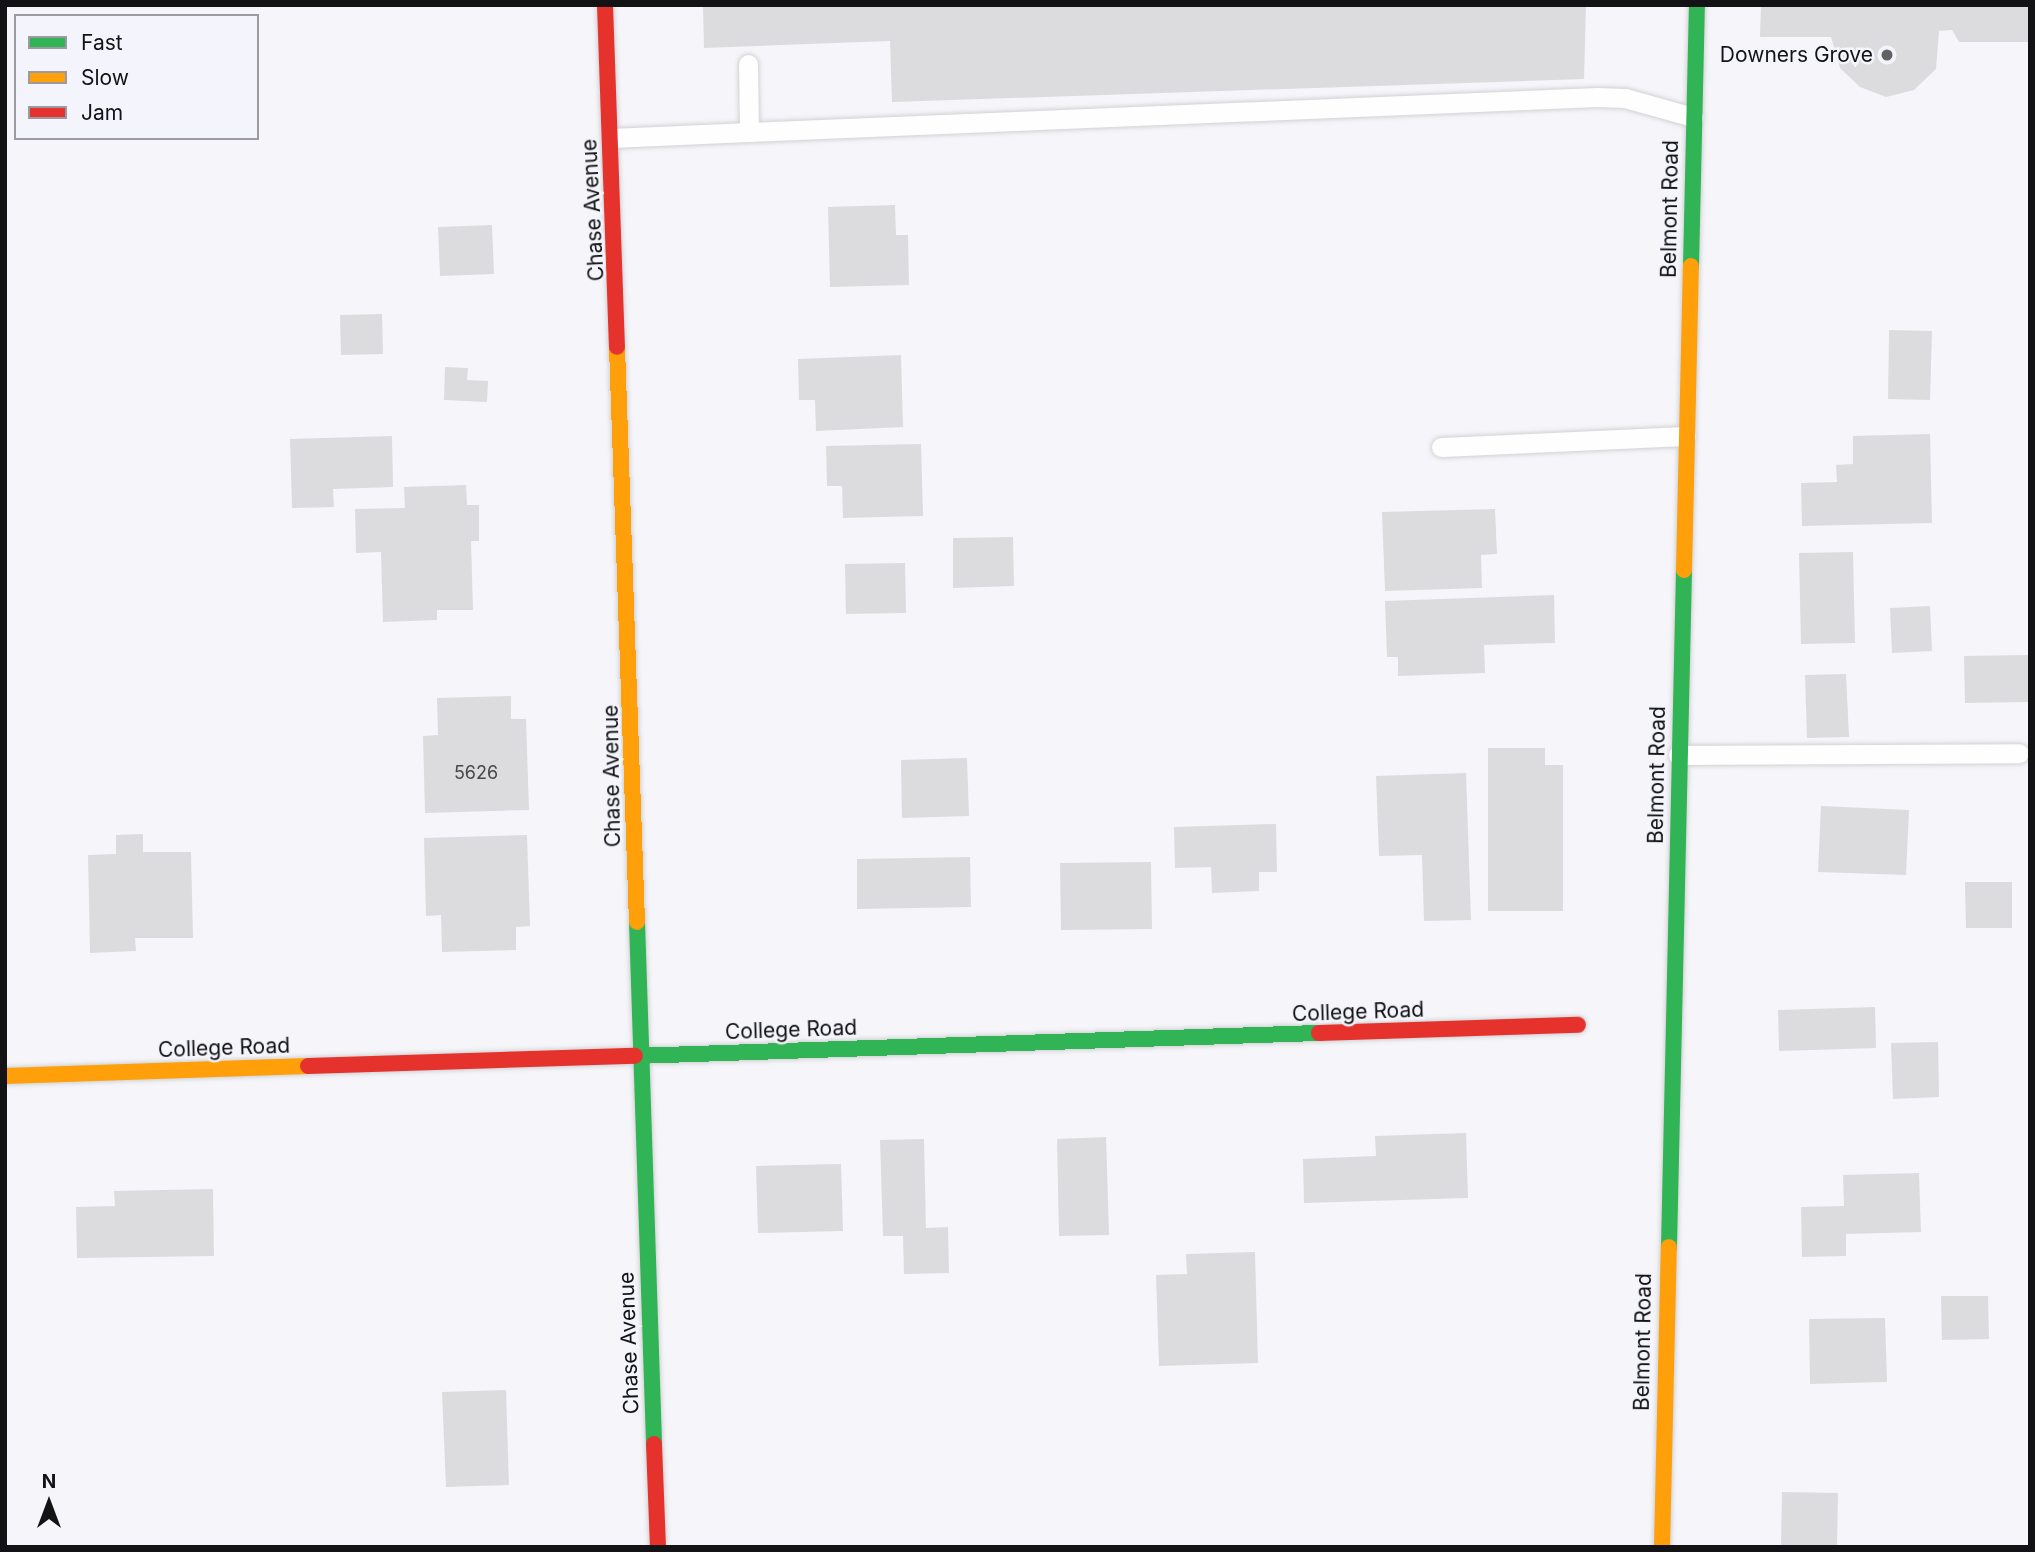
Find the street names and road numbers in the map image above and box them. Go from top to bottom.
street label: Chase Avenue [577,138,609,282]
street label: Belmont Road [1656,140,1684,278]
street label: Chase Avenue [598,705,626,847]
street label: Belmont Road [1643,706,1671,844]
street label: College Road [1292,997,1424,1027]
street label: College Road [725,1015,857,1045]
street label: College Road [158,1033,290,1063]
street label: Chase Avenue [614,1271,644,1415]
street label: Belmont Road [1629,1273,1657,1411]

